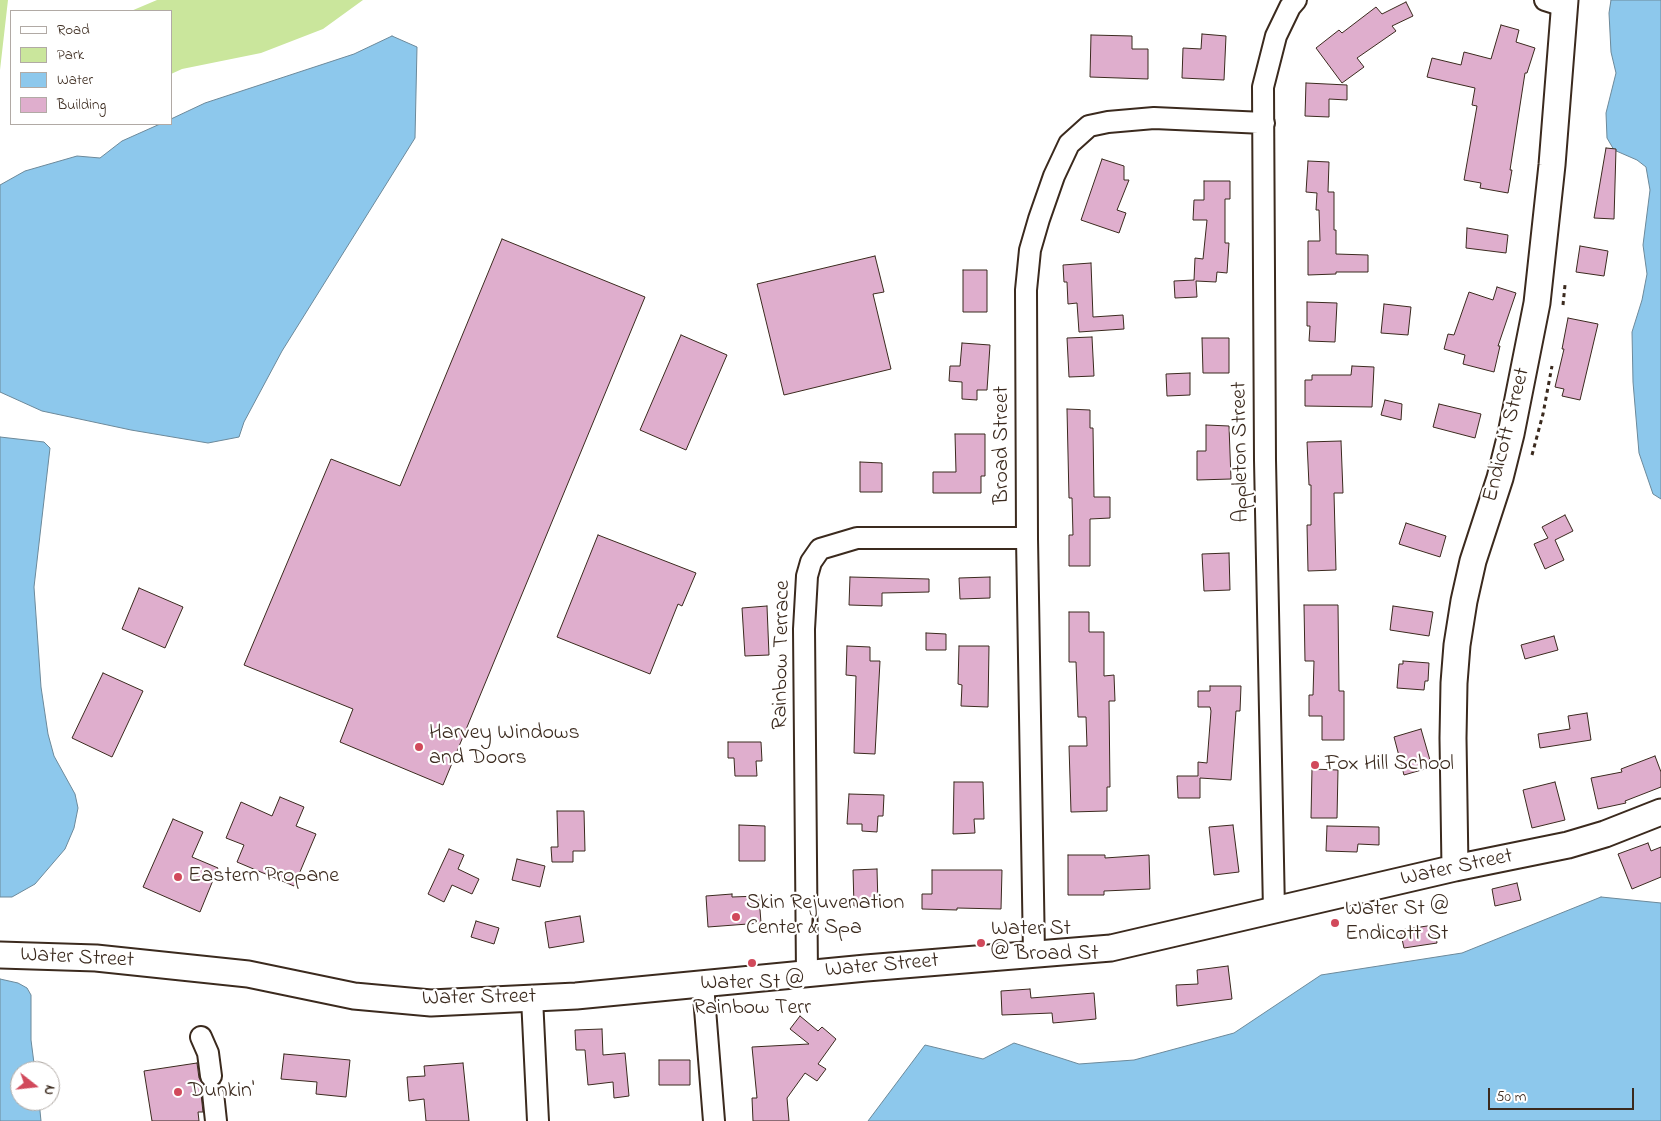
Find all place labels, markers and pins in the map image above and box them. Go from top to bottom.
place label: Harvey Windows and Doors [429,721,580,772]
marker: Harvey Windows and Doors [413,741,425,753]
place label: Fox Hill School [1325,752,1454,778]
marker: Fox Hill School [1309,759,1321,771]
place label: Eastern Propane [188,864,339,890]
marker: Eastern Propane [172,871,184,883]
place label: Skin Rejuvenation Center & Spa [746,891,904,942]
place label: Water St @ Endicott St [1345,897,1449,948]
marker: Skin Rejuvenation Center & Spa [730,911,742,923]
place label: Water St @ Broad St [991,917,1099,968]
marker: Water St @ Endicott St [1329,917,1341,929]
marker: Water St @ Broad St [975,937,987,949]
marker: Water St @ Rainbow Terr [746,957,758,969]
place label: Water St @ Rainbow Terr [693,971,811,1022]
place label: Dunkin' [188,1079,254,1105]
marker: Dunkin' [172,1086,184,1098]

